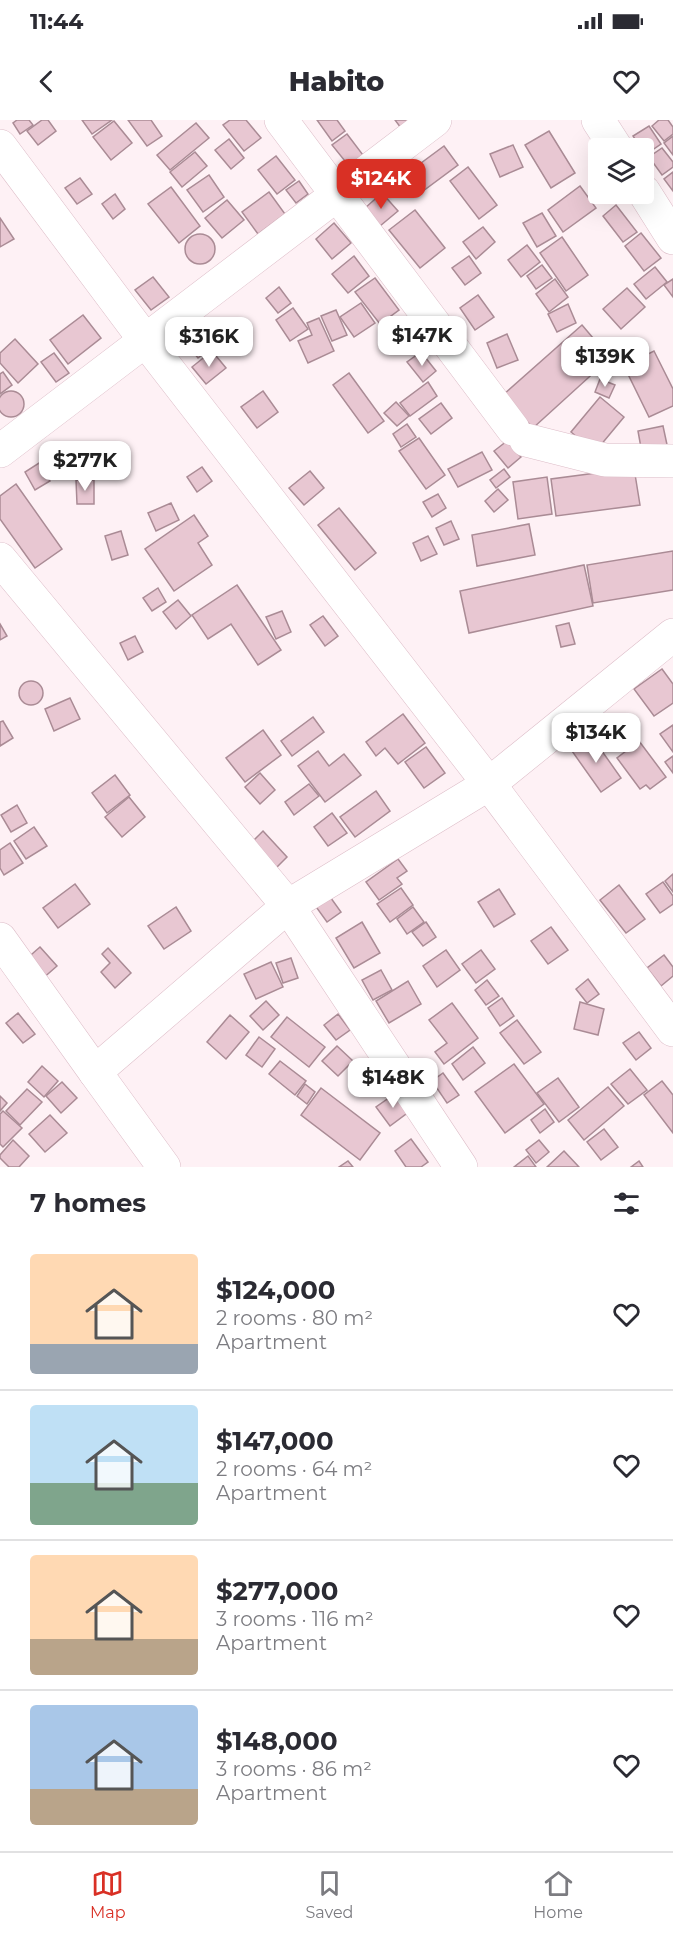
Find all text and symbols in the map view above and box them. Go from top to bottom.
text: 11:44 [30,8,83,35]
icon: back [30,65,63,98]
text: Habito [289,65,384,98]
icon: heart [610,65,643,98]
map controls [588,138,654,204]
button: layers [588,138,654,204]
pin: $124K [339,159,423,210]
text: $124K [351,166,411,190]
pin: $147K [380,316,464,367]
pin: $316K [167,317,251,368]
text: $147K [392,323,452,347]
text: $316K [179,324,239,348]
pin: $139K [563,337,647,388]
text: $139K [575,344,635,368]
pin: $277K [43,441,127,492]
text: $277K [53,448,117,472]
pin: $134K [554,713,638,764]
text: $134K [566,720,626,744]
pin: $148K [351,1058,435,1109]
text: $148K [362,1065,424,1089]
text: 7 homes [30,1187,146,1219]
icon: filters [610,1187,643,1220]
text: $124,000 [216,1274,335,1306]
icon: home [78,1278,150,1350]
icon: heart [610,1298,643,1331]
text: 2 rooms · 80 m² [216,1306,373,1330]
text: Apartment [216,1330,327,1354]
text: $147,000 [216,1425,334,1457]
icon: home [78,1429,150,1501]
icon: heart [610,1449,643,1482]
text: 2 rooms · 64 m² [216,1457,372,1481]
text: Apartment [216,1481,327,1505]
text: $277,000 [216,1575,338,1607]
icon: home [78,1579,150,1651]
icon: heart [610,1599,643,1632]
text: 3 rooms · 116 m² [216,1607,374,1631]
text: Apartment [216,1631,327,1655]
text: $148,000 [216,1725,338,1757]
icon: home [78,1729,150,1801]
icon: heart [610,1749,643,1782]
text: 3 rooms · 86 m² [216,1757,372,1781]
text: Apartment [216,1781,327,1805]
tab: Map [90,1867,126,1922]
tab: Saved [305,1867,353,1922]
tab: Home [533,1867,583,1922]

